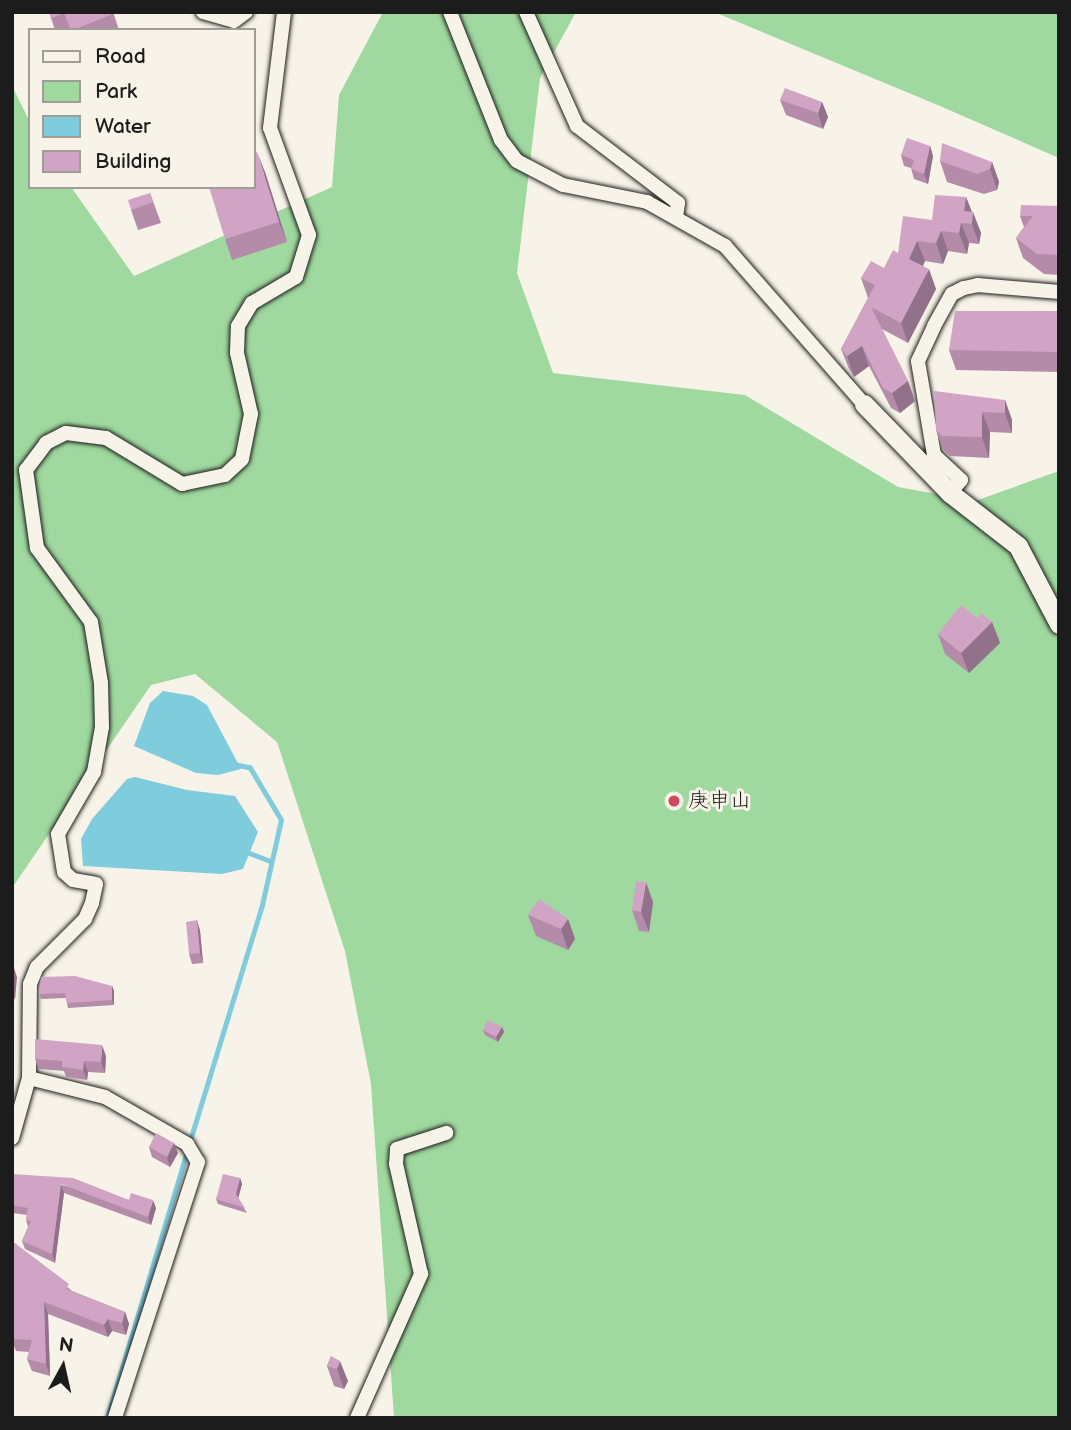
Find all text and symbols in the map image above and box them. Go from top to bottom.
legend [28,28,256,189]
text: Road [95,44,146,69]
text: Park [95,79,137,104]
text: Water [95,114,151,139]
text: Building [95,149,171,174]
place label: 庚申山 [688,788,751,814]
marker: 庚申山 [666,793,682,809]
north arrow [28,1332,98,1402]
text: N [57,1333,75,1358]

